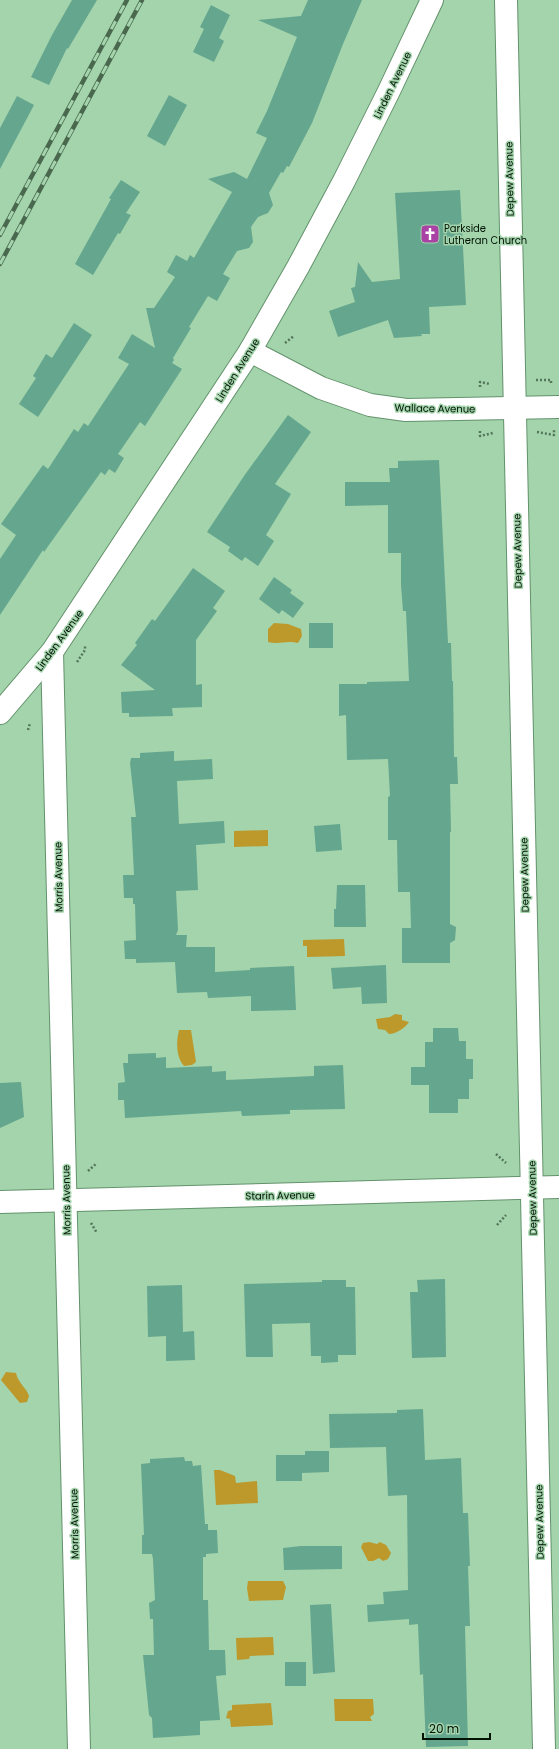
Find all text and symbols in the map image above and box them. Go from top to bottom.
street label: Linden Avenue [370,49,415,121]
street label: Depew Avenue [501,142,518,216]
place label: Parkside Lutheran Church [444,221,527,248]
church icon: Parkside Lutheran Church [419,223,441,245]
street label: Linden Avenue [212,335,263,405]
street label: Wallace Avenue [395,400,475,417]
street label: Depew Avenue [509,514,526,588]
street label: Linden Avenue [32,606,87,674]
street label: Depew Avenue [516,838,533,912]
street label: Morris Avenue [50,842,67,912]
street label: Depew Avenue [524,1161,541,1235]
street label: Morris Avenue [58,1165,75,1235]
street label: Starin Avenue [245,1187,315,1204]
street label: Depew Avenue [531,1485,548,1559]
street label: Morris Avenue [66,1489,83,1559]
scale bar [423,1715,490,1741]
text: 20 m [429,1720,459,1737]

